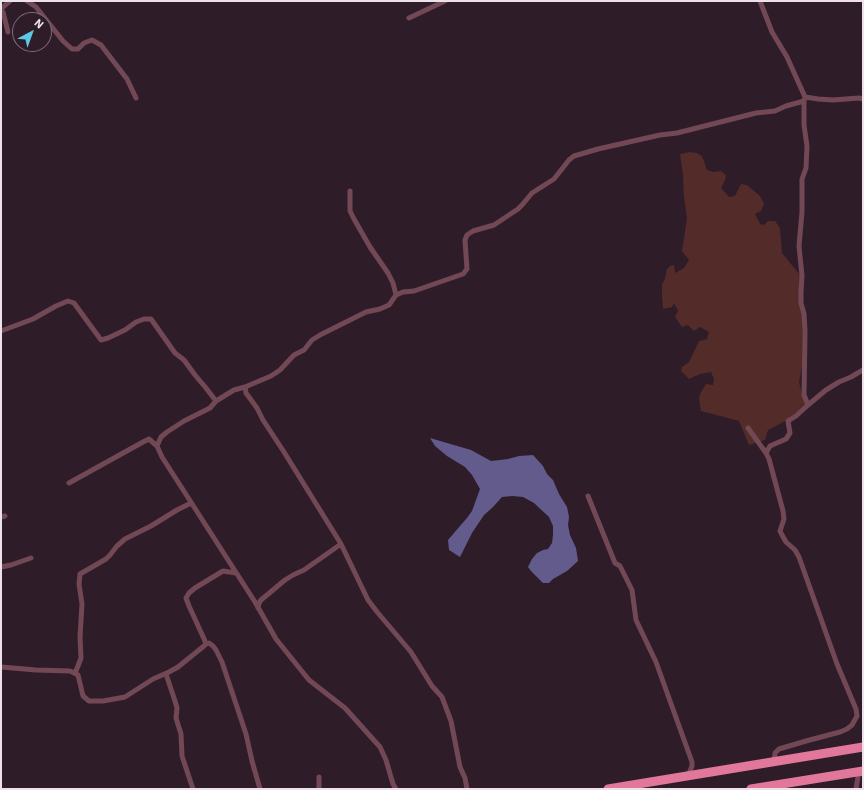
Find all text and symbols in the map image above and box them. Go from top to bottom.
north arrow [12,12,52,52]
text: N [32,16,47,32]

